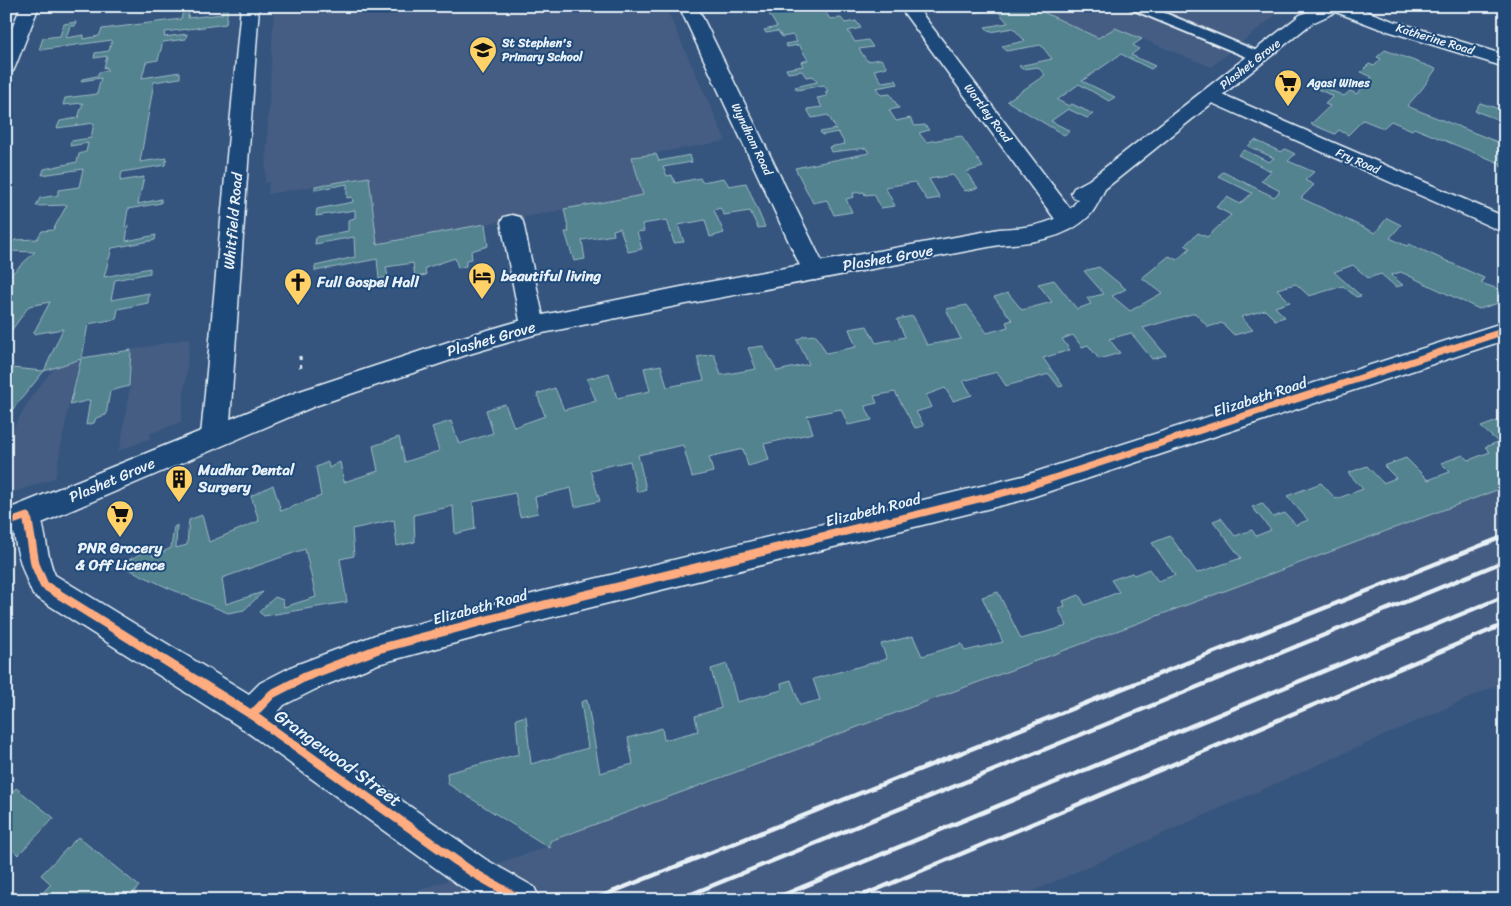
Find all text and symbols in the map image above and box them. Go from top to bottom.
street label: Katherine Road [1393,17,1477,62]
place label: St Stephen's Primary School [501,32,583,68]
street label: Plashet Grove [1214,33,1286,95]
school or university icon: St Stephen's Primary School [468,35,498,74]
supermarket icon: Agasi Wines [1273,68,1303,107]
place label: Agasi Wines [1306,72,1370,94]
street label: Wortley Road [958,78,1018,148]
street label: Wyndham Road [725,99,779,180]
street label: Fry Road [1332,141,1384,181]
street label: Whitfield Road [216,170,250,270]
street label: Plashet Grove [841,237,936,279]
hotel icon: beautiful living [467,261,497,300]
place label: beautiful living [500,263,602,289]
church icon: Full Gospel Hall [283,267,313,306]
place label: Full Gospel Hall [316,269,420,295]
street label: Plashet Grove [443,314,539,364]
street label: Elizabeth Road [1210,369,1311,424]
street label: Plashet Grove [65,450,159,510]
place label: Mudhar Dental Surgery [197,457,295,500]
building icon: Mudhar Dental Surgery [164,464,194,503]
street label: Elizabeth Road [823,485,924,534]
supermarket icon: PNR Grocery & Off Licence [105,499,135,538]
place label: PNR Grocery & Off Licence [75,535,165,578]
street label: Elizabeth Road [430,582,531,632]
street label: Grangewood Street [267,700,409,816]

